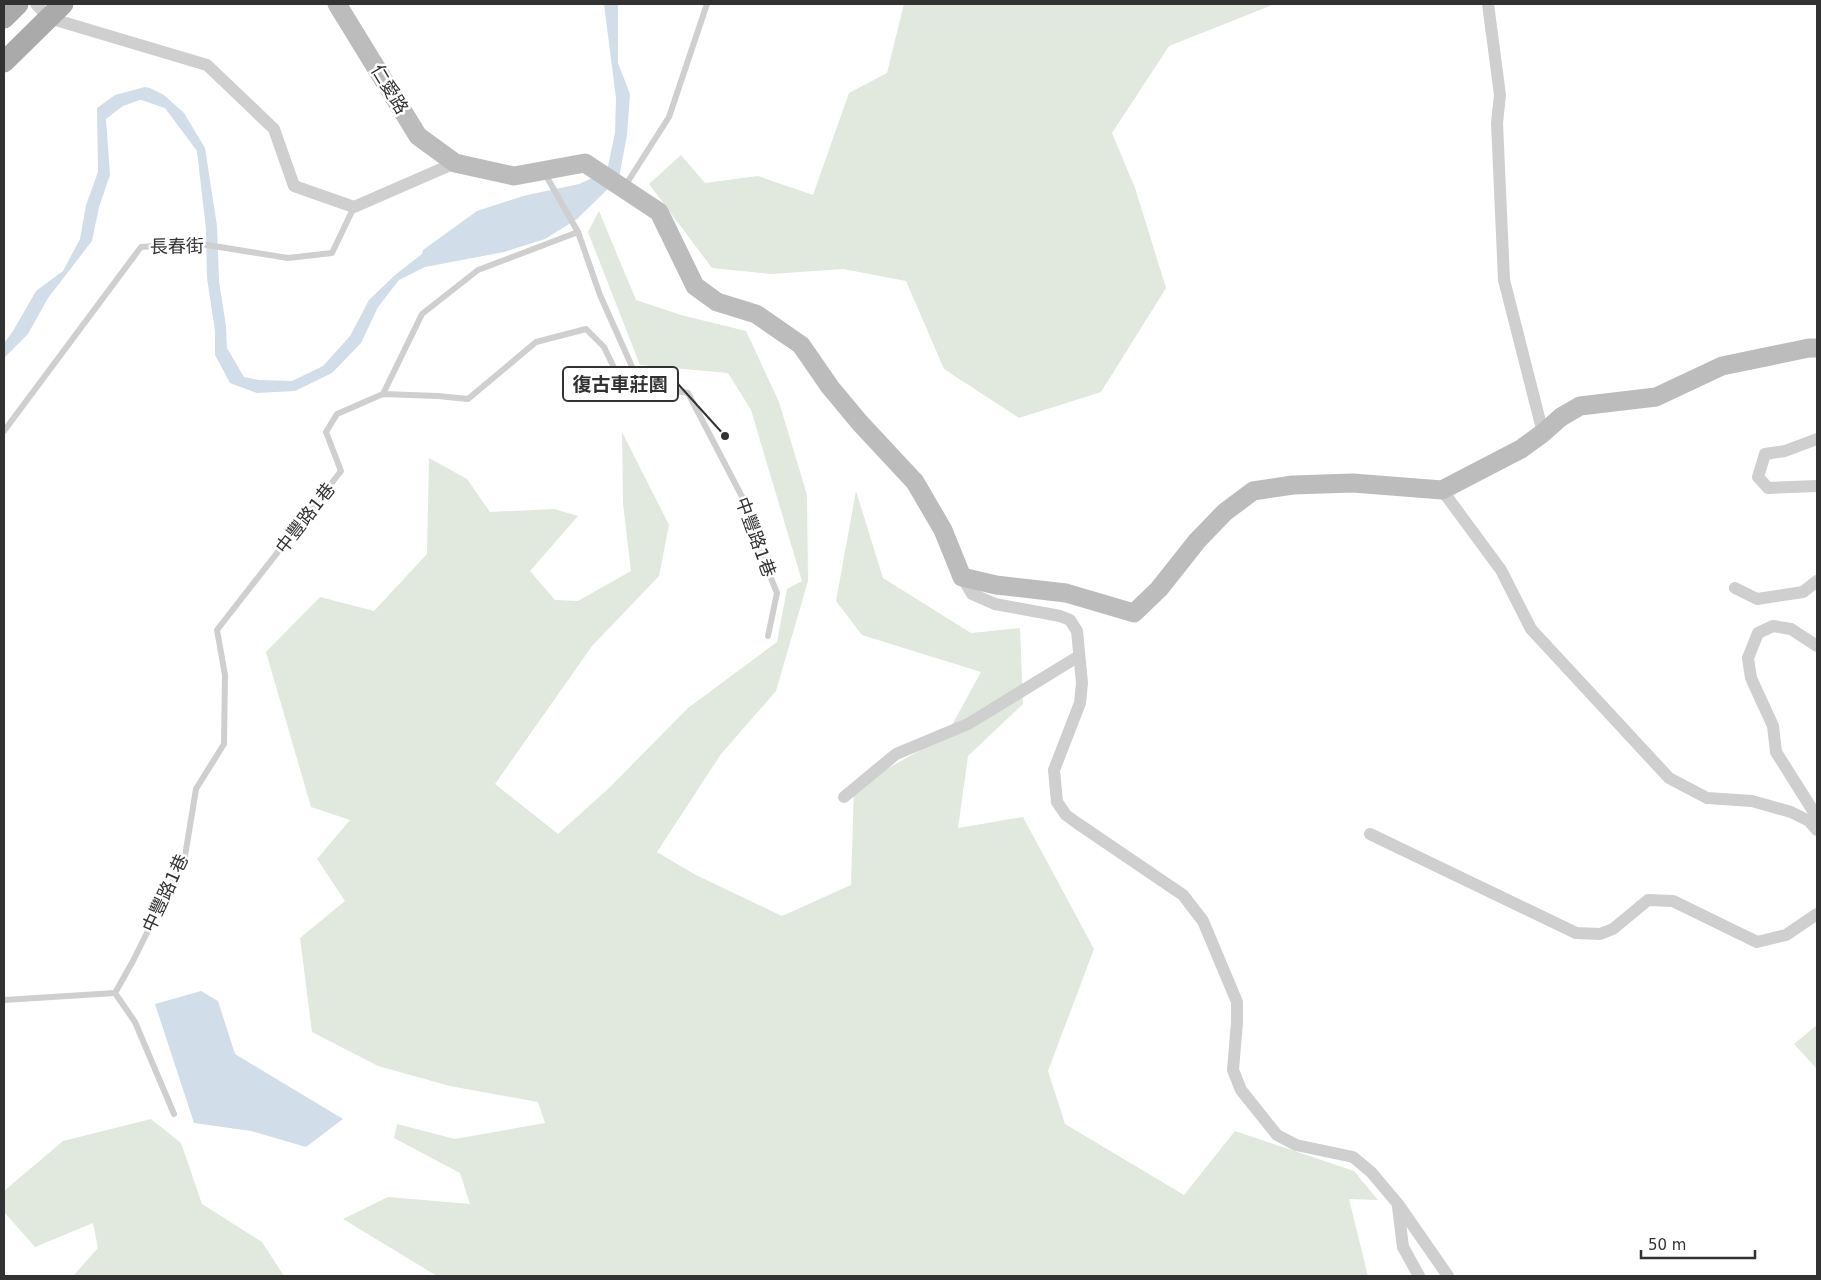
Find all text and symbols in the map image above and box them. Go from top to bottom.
street label: 仁愛路 [367,60,413,118]
street label: 長春街 [150,235,204,257]
callout: 復古車莊園 [563,367,678,401]
text: 復古車莊園 [572,373,668,395]
street label: 中豐路1巷 [271,479,339,557]
street label: 中豐路1巷 [732,494,780,580]
street label: 中豐路1巷 [138,851,192,935]
scale bar [1641,1228,1755,1260]
text: 50 m [1648,1236,1686,1254]

